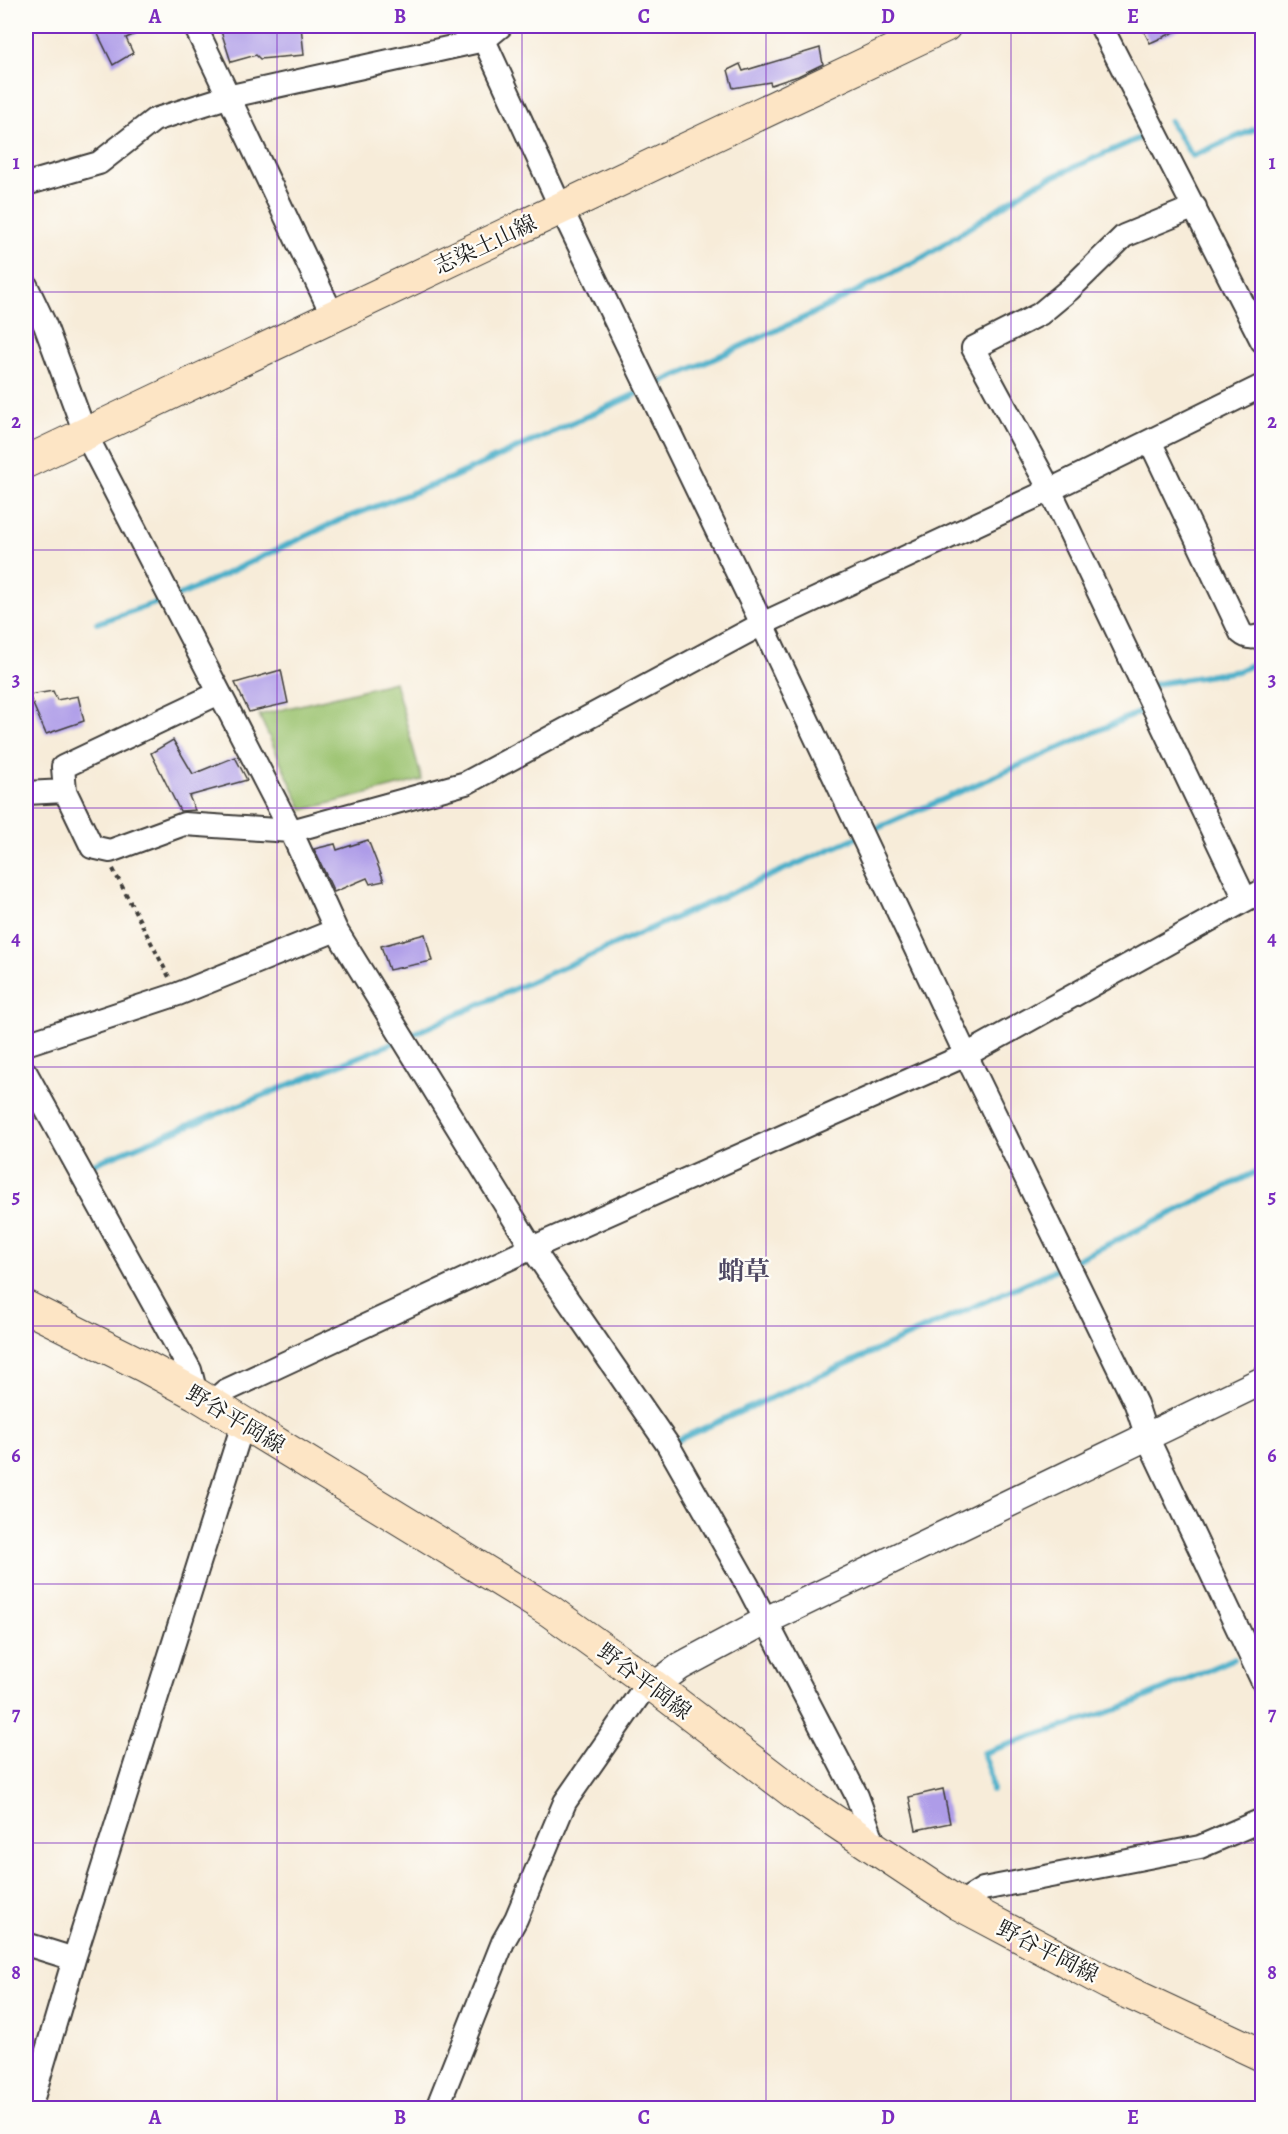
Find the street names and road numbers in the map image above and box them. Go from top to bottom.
street label: 志染土山線 [429,208,542,282]
street label: 野谷平岡線 [181,1379,290,1461]
street label: 野谷平岡線 [591,1637,697,1727]
street label: 野谷平岡線 [992,1914,1103,1990]

